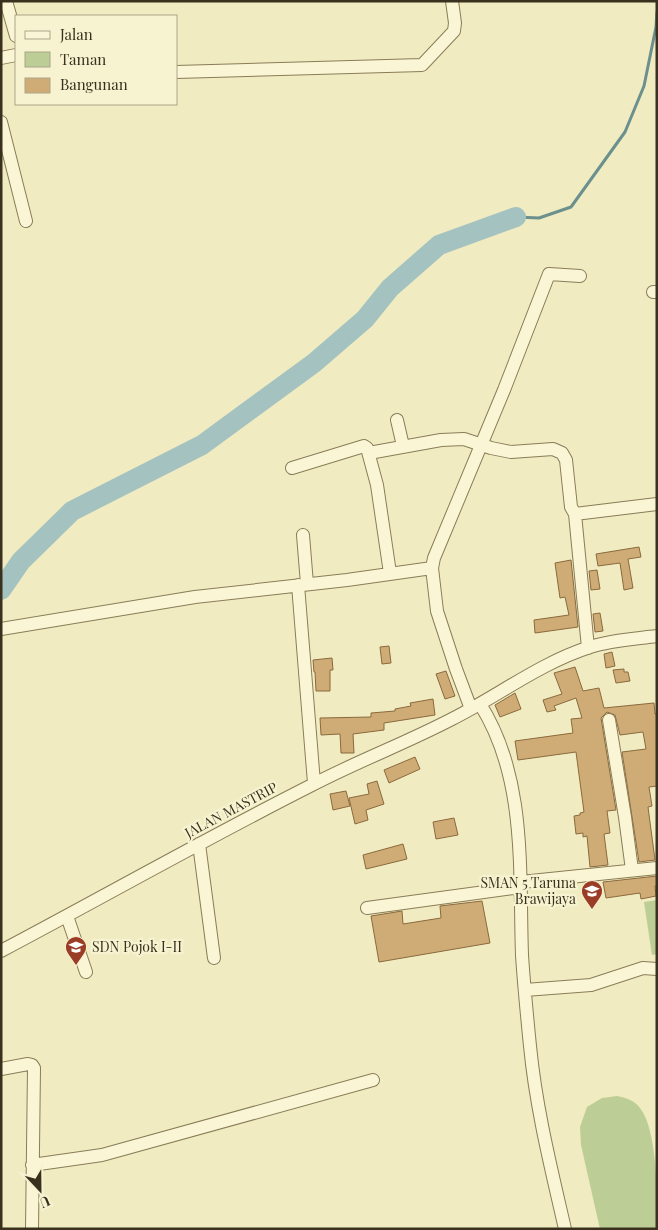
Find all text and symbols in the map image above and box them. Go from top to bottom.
legend [15,15,178,105]
text: Jalan [59,24,93,44]
text: Taman [60,49,106,69]
text: Bangunan [60,74,128,94]
street label: JALAN MASTRIP [180,777,280,842]
place label: SMAN 5 Taruna Brawijaya [480,873,576,908]
school or university icon: SMAN 5 Taruna Brawijaya [580,879,604,910]
school or university icon: SDN Pojok I-II [64,935,88,966]
place label: SDN Pojok I-II [92,937,182,956]
north arrow [15,1165,65,1215]
text: U [37,1192,53,1213]

